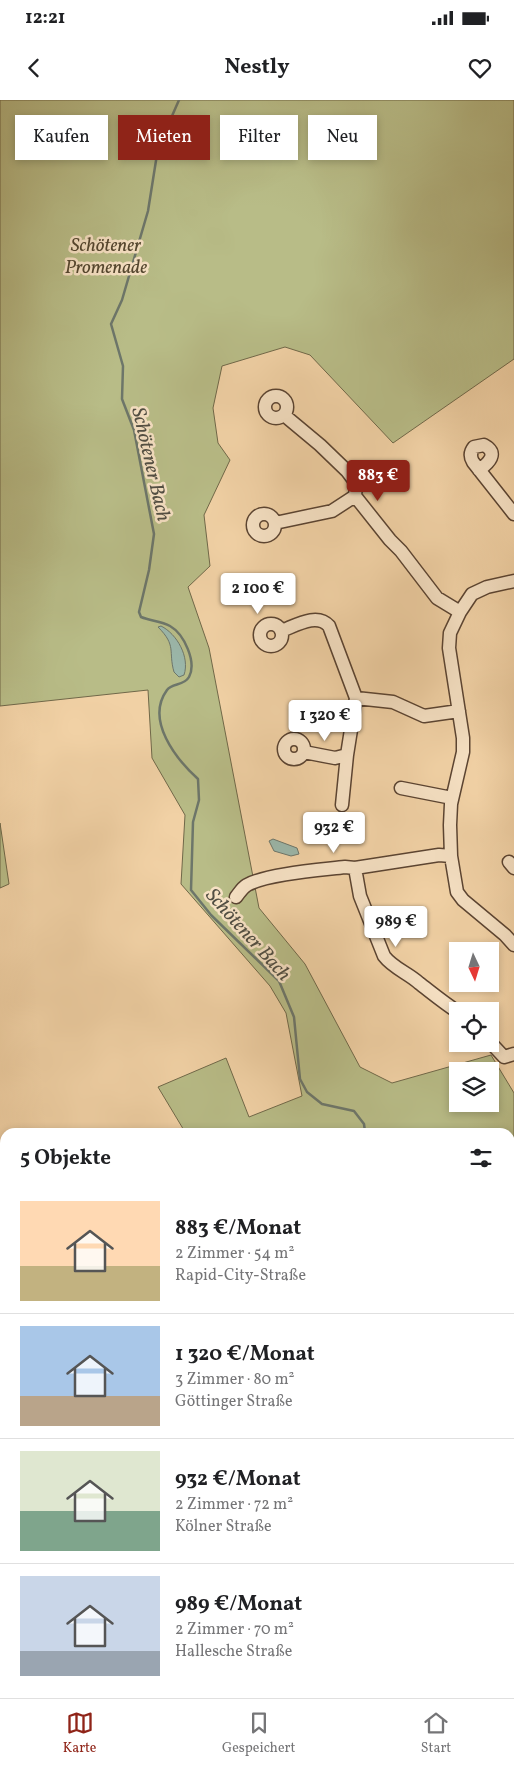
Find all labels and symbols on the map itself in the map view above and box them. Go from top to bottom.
park label: Schötener Promenade [65,233,147,281]
water label: Schötener Bach [123,405,177,524]
pin: 883 € [343,460,413,502]
pin: 2 100 € [212,572,304,615]
pin: 1 320 € [279,700,371,742]
pin: 932 € [299,812,369,854]
water label: Schötener Bach [198,883,297,988]
pin: 989 € [361,906,431,948]
north arrow [449,942,499,992]

